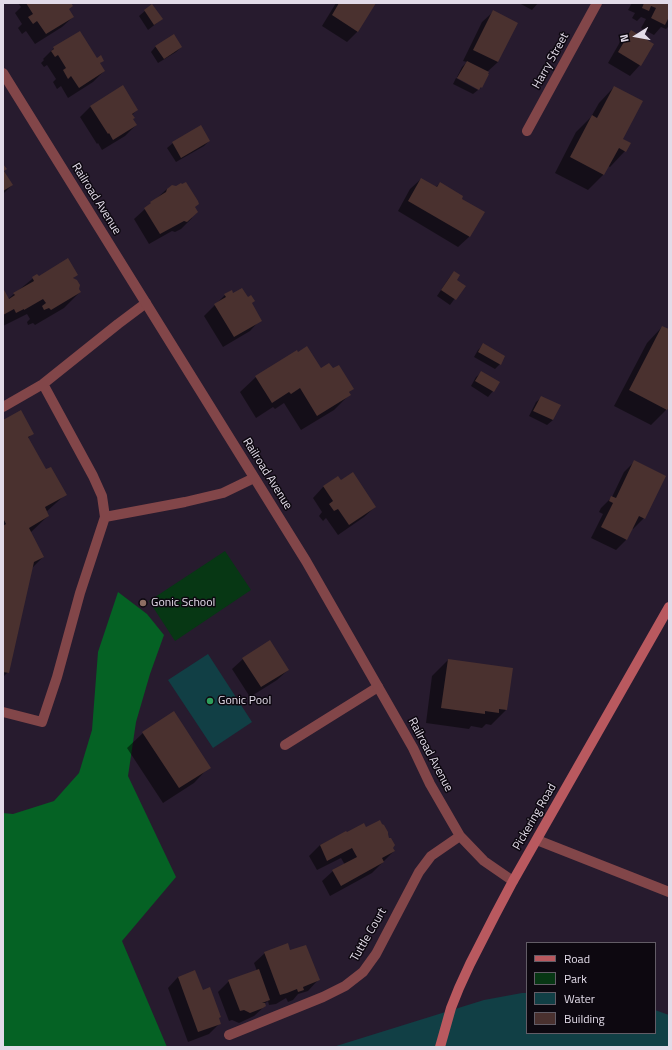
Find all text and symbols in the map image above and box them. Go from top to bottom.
north arrow [616,16,656,56]
street label: Harry Street [530,30,572,92]
text: N [616,33,633,44]
street label: Railroad Avenue [68,161,124,237]
street label: Railroad Avenue [239,436,295,512]
place label: Gonic School [151,596,215,610]
marker: Gonic School [138,598,148,608]
place label: Gonic Pool [218,694,271,708]
marker: Gonic Pool [205,696,215,706]
street label: Railroad Avenue [404,716,456,794]
street label: Pickering Road [510,781,560,853]
street label: Tuttle Court [348,906,390,964]
legend [526,942,656,1034]
text: Road [564,949,590,968]
text: Park [564,969,587,988]
text: Water [564,989,595,1008]
text: Building [564,1009,605,1028]

